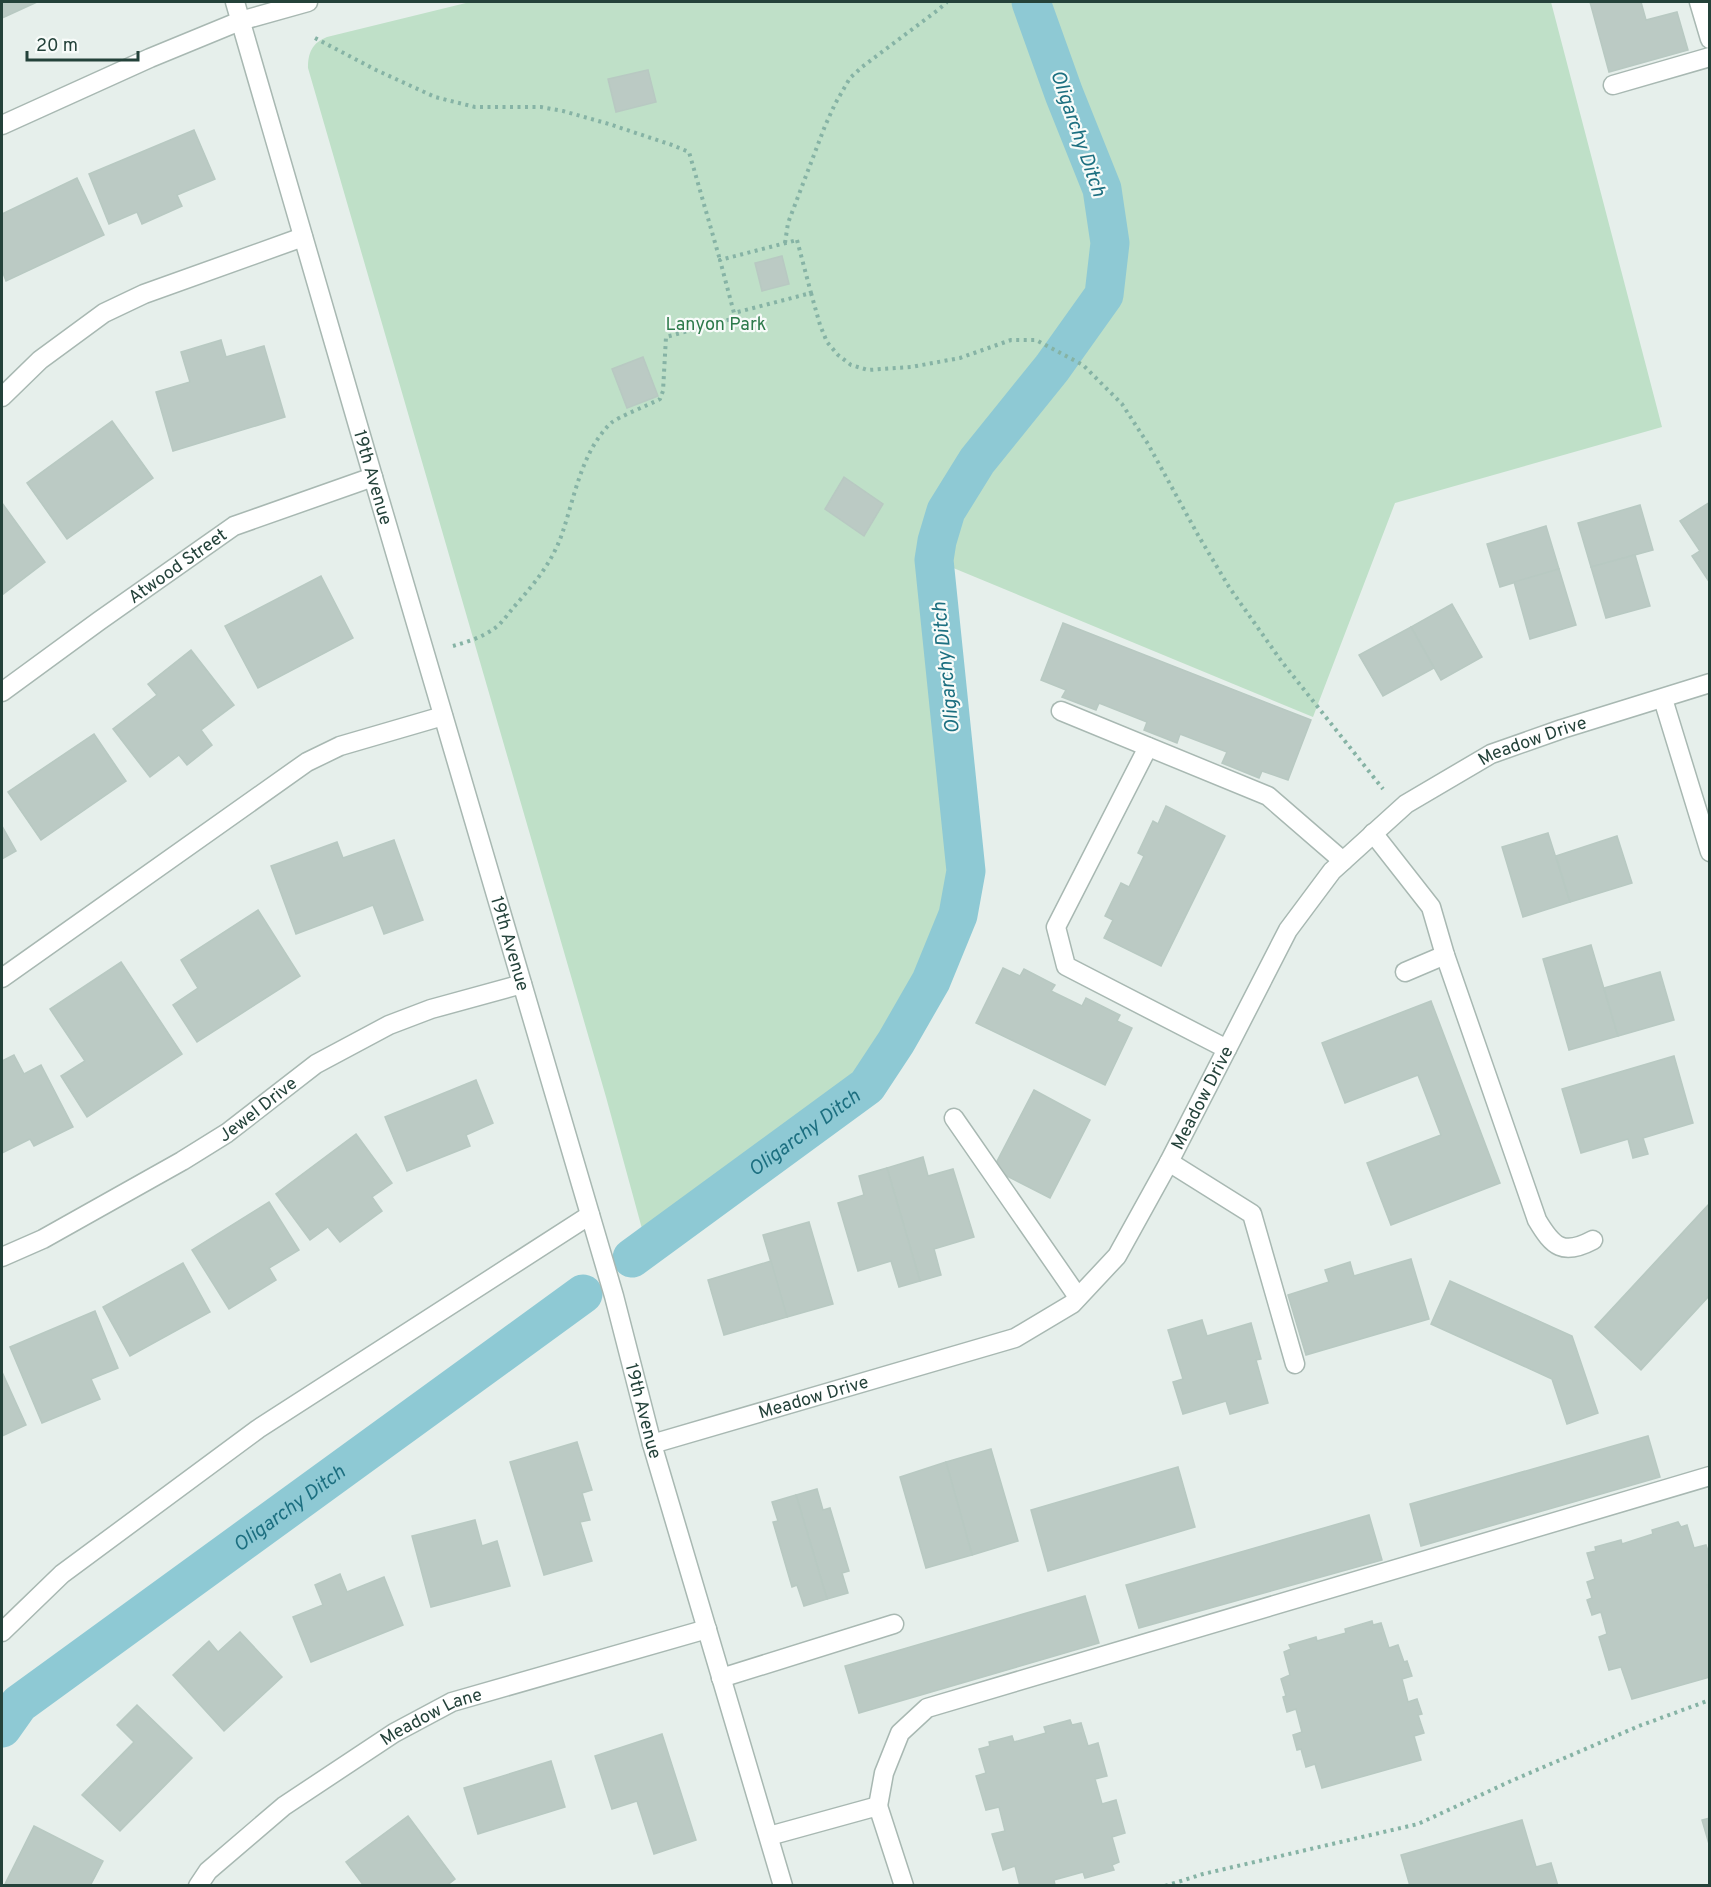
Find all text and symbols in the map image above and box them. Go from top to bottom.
scale bar [27,24,138,62]
text: 20 m [36,35,78,58]
water label: Oligarchy Ditch [1043,67,1111,201]
park label: Lanyon Park [666,314,766,337]
street label: 19th Avenue [347,428,396,528]
street label: Atwood Street [124,524,232,610]
water label: Oligarchy Ditch [927,600,967,735]
street label: Meadow Drive [1474,712,1590,772]
street label: 19th Avenue [484,894,534,994]
street label: Meadow Drive [1167,1043,1239,1154]
street label: Jewel Drive [215,1073,303,1148]
water label: Oligarchy Ditch [744,1084,866,1183]
street label: 19th Avenue [619,1361,666,1462]
street label: Meadow Drive [756,1371,871,1425]
water label: Oligarchy Ditch [229,1460,351,1559]
street label: Meadow Lane [376,1684,485,1752]

